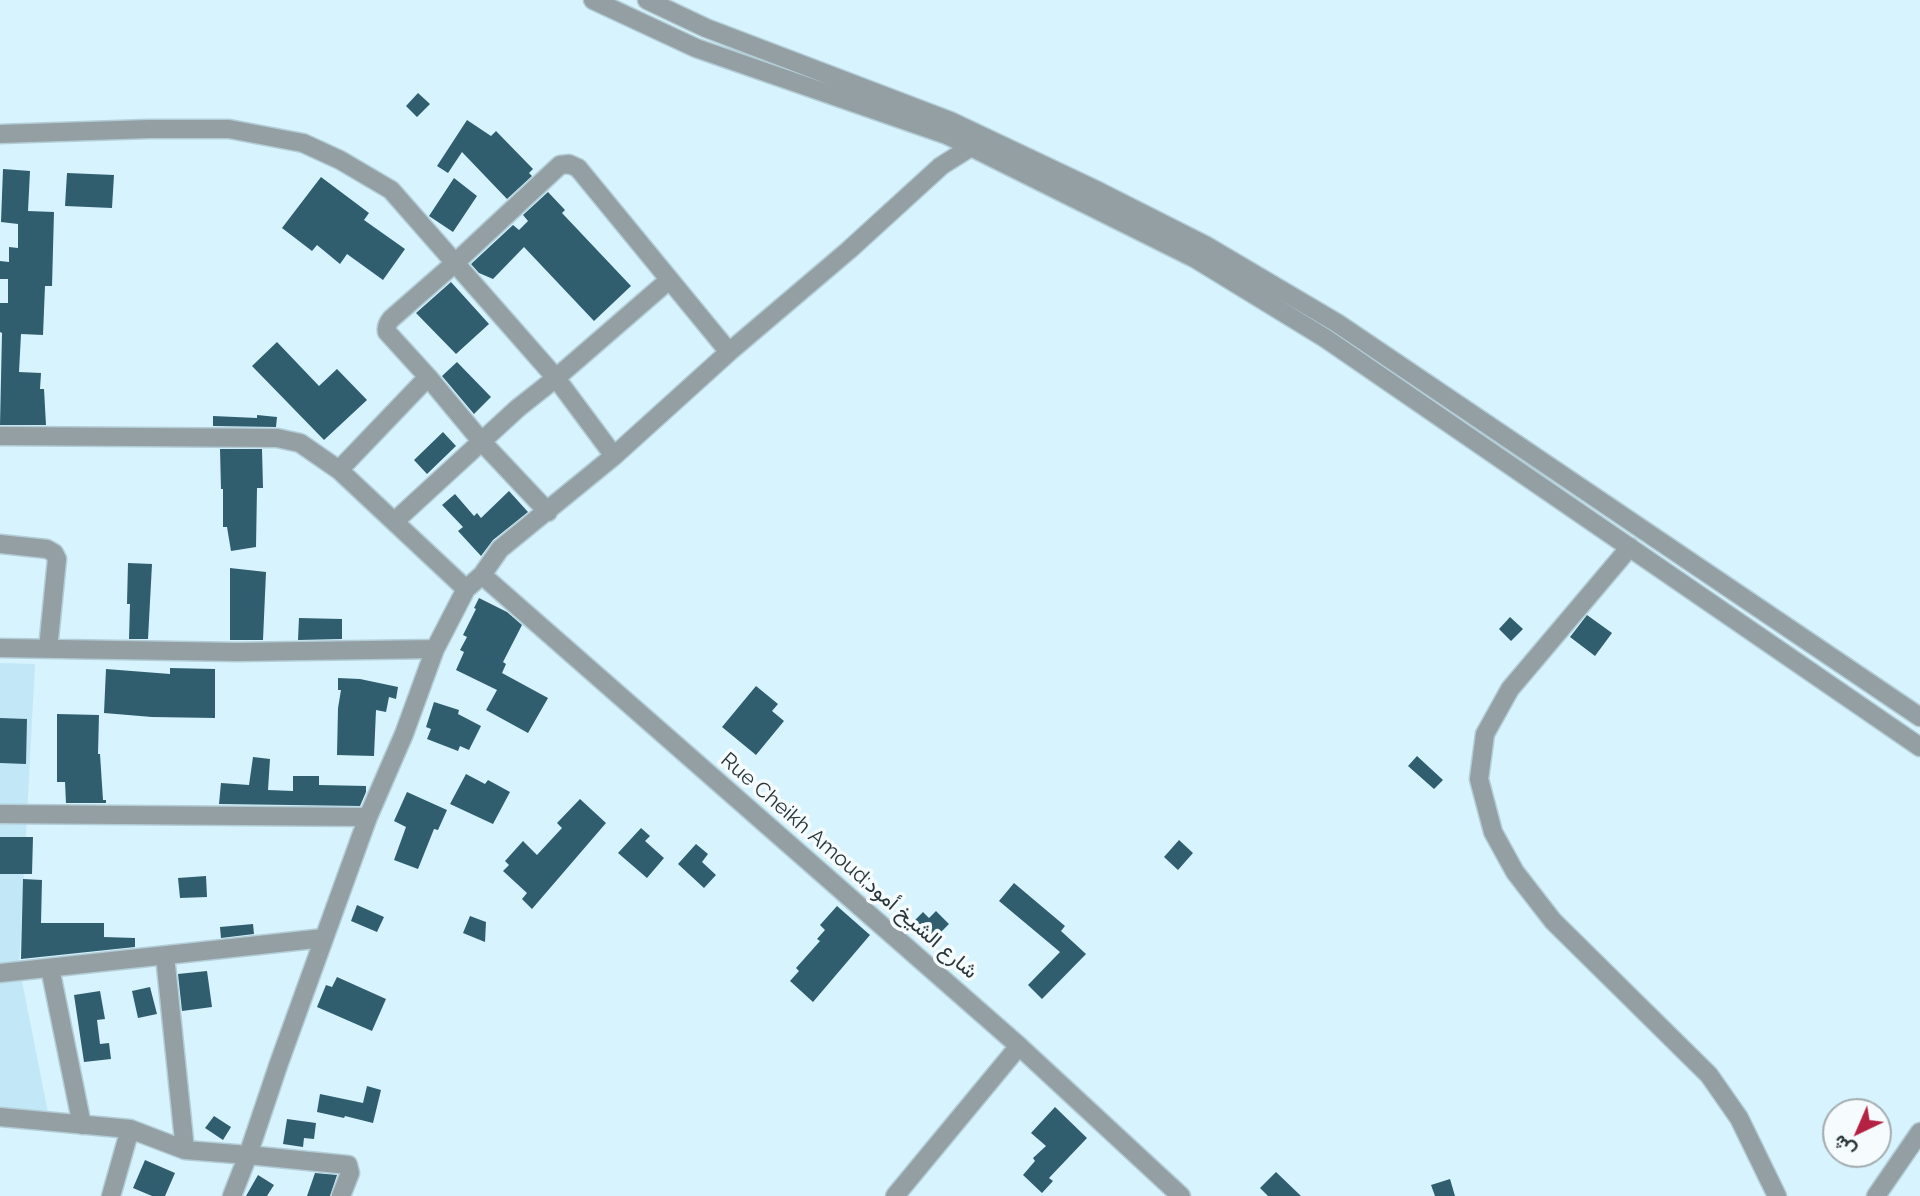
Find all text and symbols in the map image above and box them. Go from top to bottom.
street label: Rue Cheikh Amoud;شارع الشيخ أمود [715,748,983,984]
north arrow [1822,1098,1892,1168]
text: ش [1828,1131,1860,1163]

